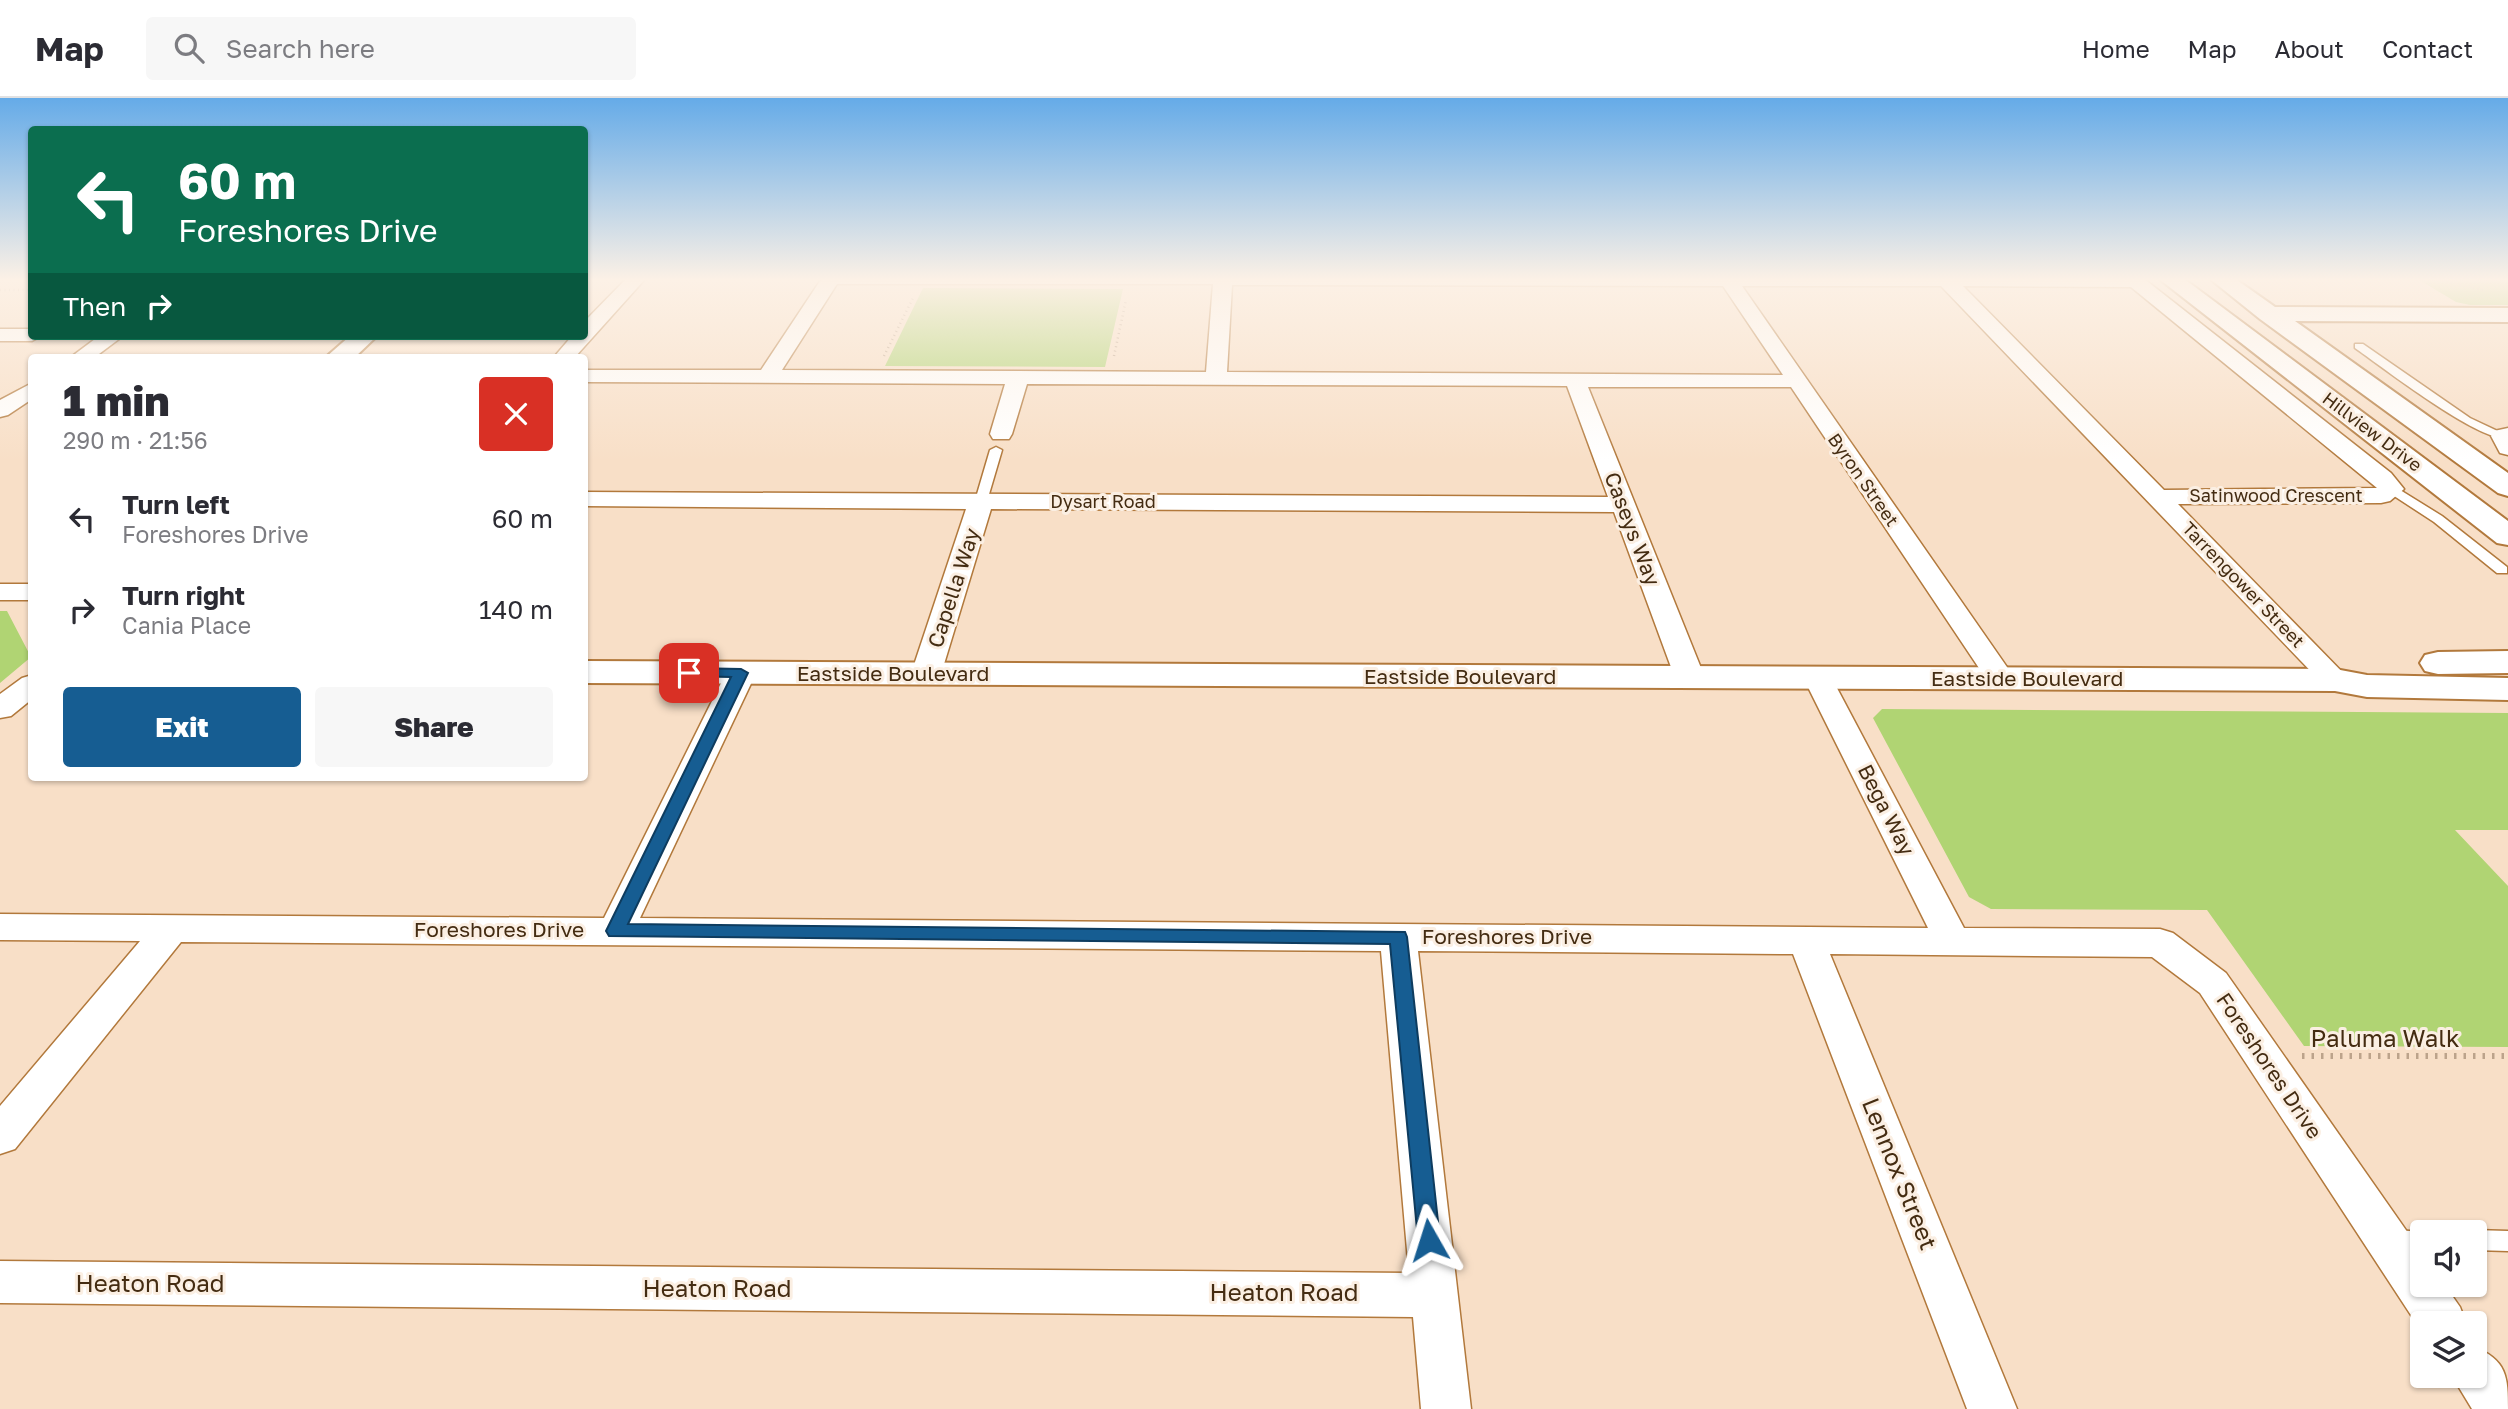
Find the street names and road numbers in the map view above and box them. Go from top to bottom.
street label: Hillview Drive [2319,387,2427,476]
street label: Byron Street [1824,429,1904,530]
street label: Caseys Way [1599,468,1667,589]
street label: Satinwood Crescent [2189,484,2363,506]
street label: Dysart Road [1050,490,1156,512]
street label: Tarrengower Street [2178,517,2309,652]
street label: Capella Way [921,524,985,651]
street label: Eastside Boulevard [797,660,989,686]
street label: Eastside Boulevard [1364,663,1556,689]
street label: Eastside Boulevard [1931,665,2123,691]
street label: Bega Way [1853,760,1921,860]
street label: Foreshores Drive [414,916,584,942]
street label: Foreshores Drive [1422,923,1592,949]
street label: Foreshores Drive [2211,988,2328,1143]
street label: Paluma Walk [2311,1023,2459,1052]
street label: Lennox Street [1857,1093,1944,1254]
street label: Heaton Road [75,1268,225,1297]
street label: Heaton Road [642,1273,792,1302]
street label: Heaton Road [1209,1277,1359,1306]

